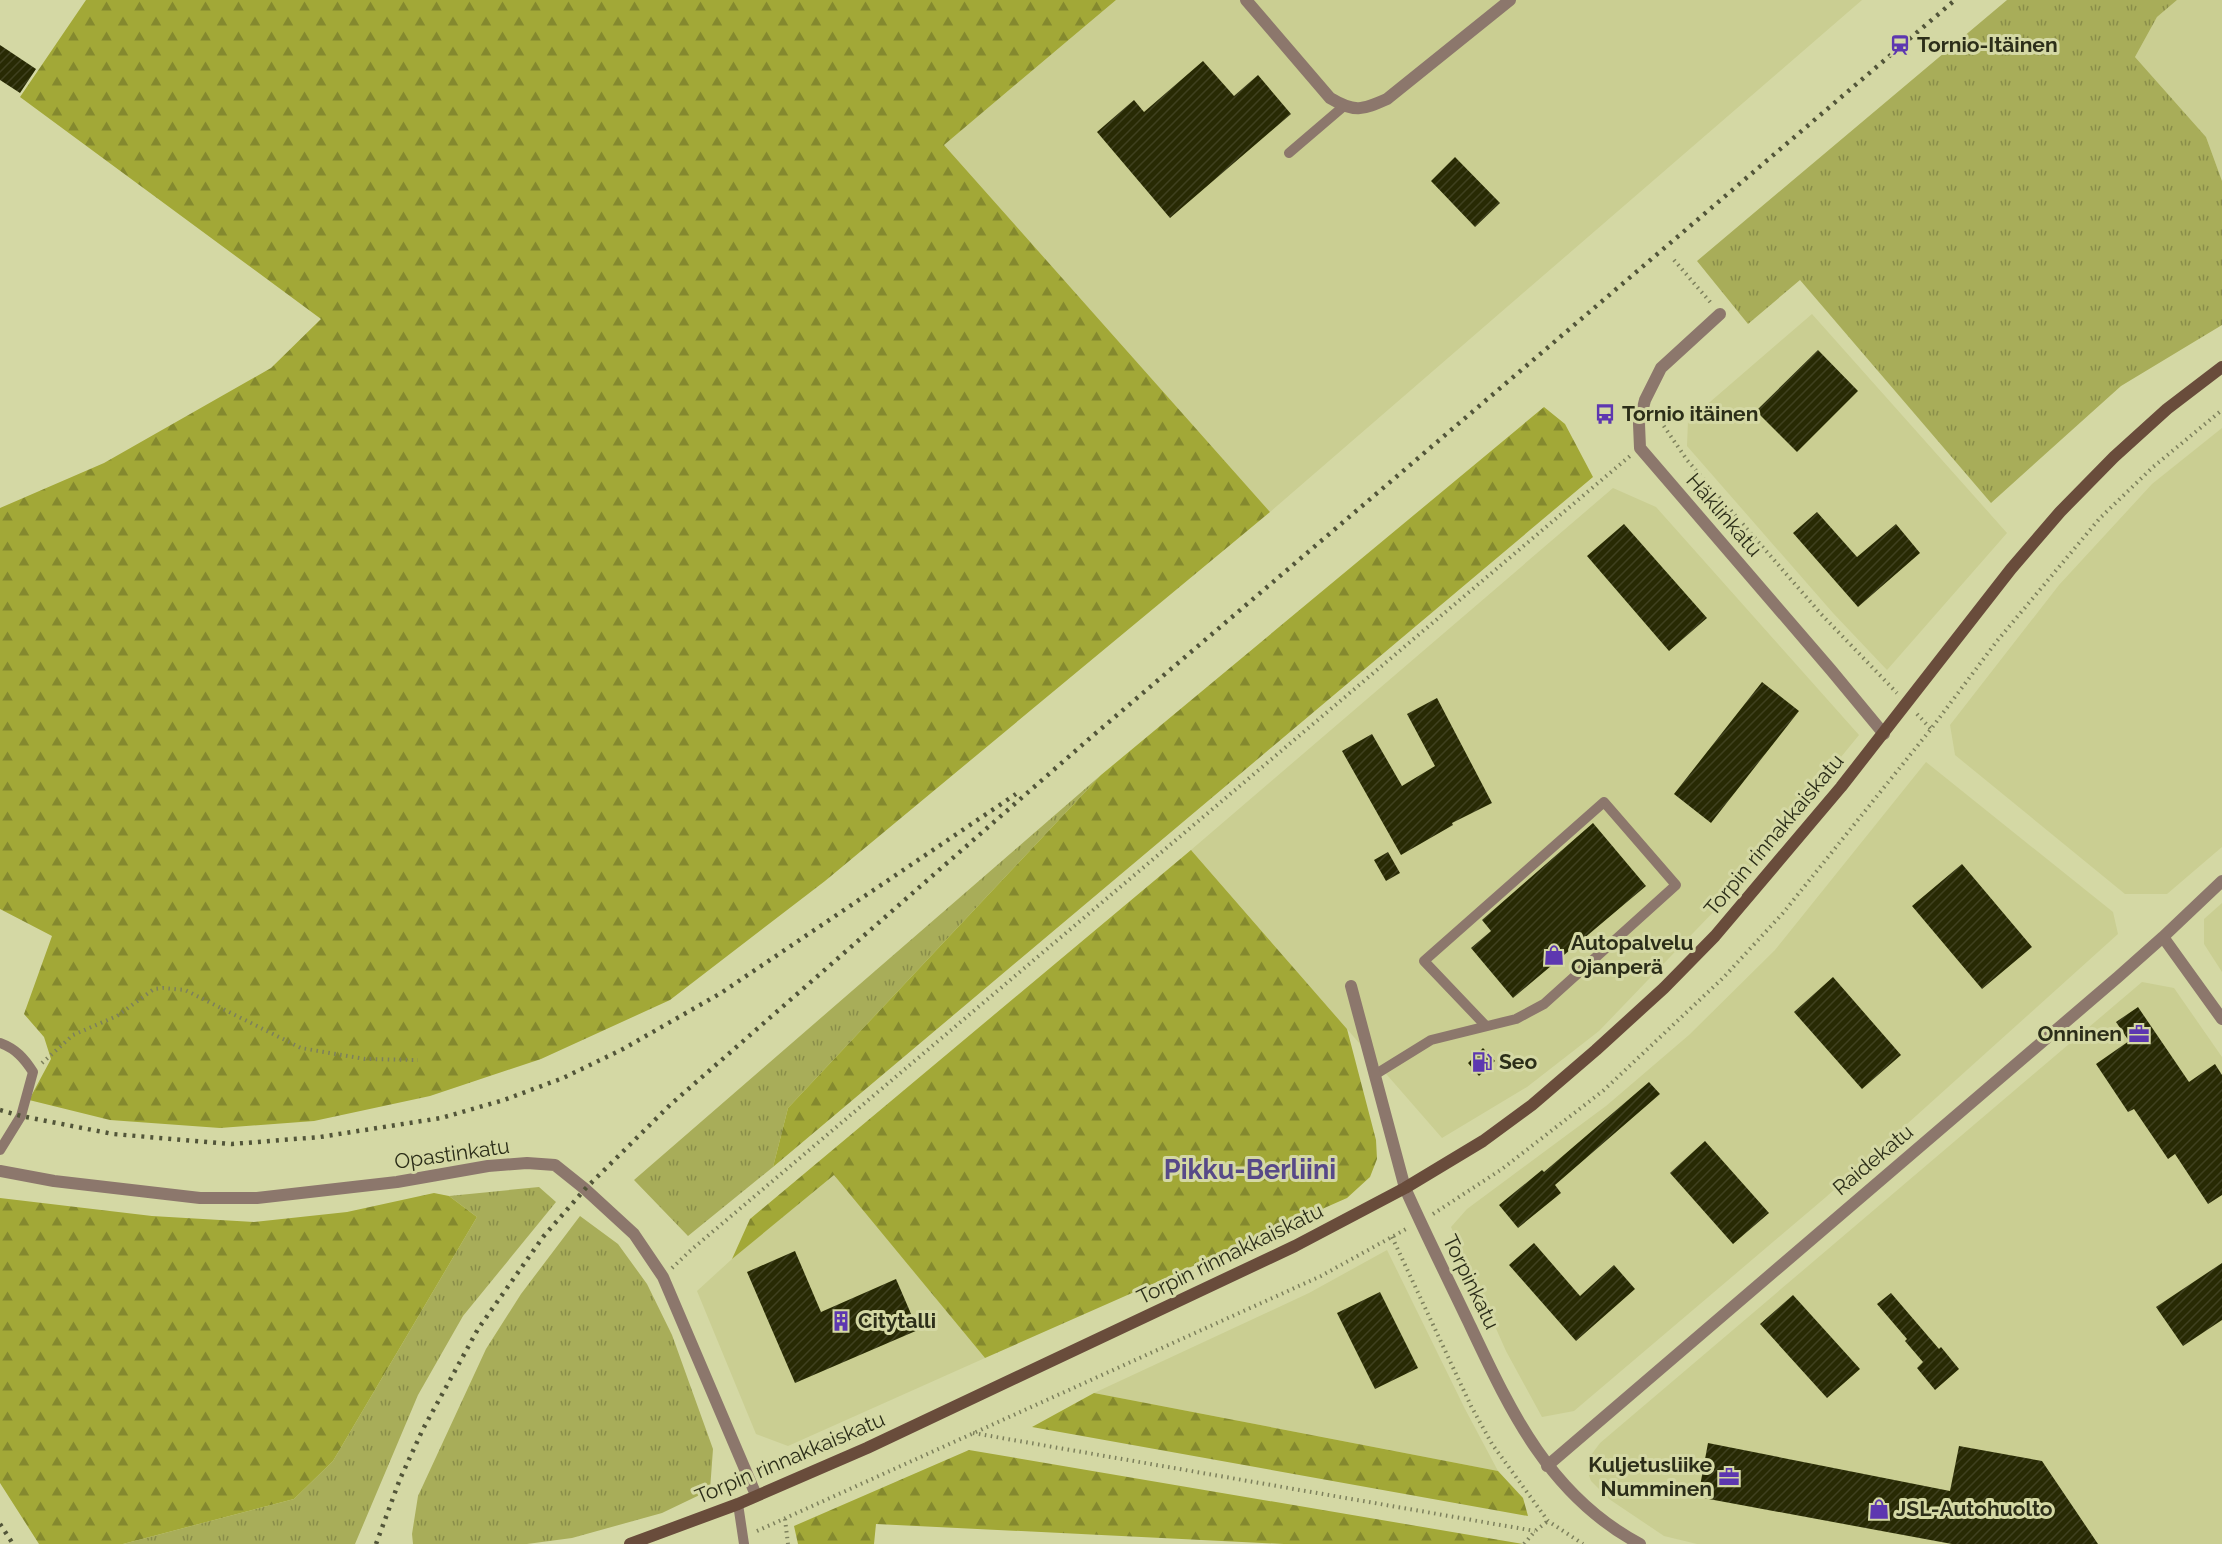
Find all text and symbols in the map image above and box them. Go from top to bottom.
place label: Tornio-Itäinen [1917,32,2058,57]
station icon: Tornio-Itäinen [1888,33,1912,57]
place label: Tornio itäinen [1622,401,1758,426]
bus stop icon: Tornio itäinen [1593,402,1617,426]
street label: Häklinkatu [1681,468,1767,562]
street label: Torpin rinnakkaiskatu [1699,749,1849,921]
place label: Autopalvelu Ojanperä [1571,930,1693,979]
shop icon: Autopalvelu Ojanperä [1542,943,1566,967]
place label: Onninen [2038,1021,2122,1046]
office icon: Onninen [2127,1022,2151,1046]
place label: Seo [1499,1049,1537,1074]
fuel station icon: Seo [1470,1050,1494,1074]
street label: Raidekatu [1828,1119,1918,1200]
street label: Opastinkatu [393,1133,511,1174]
district label: Pikku-Berliini [1164,1154,1336,1185]
street label: Torpin rinnakkaiskatu [1133,1198,1327,1309]
street label: Torpinkatu [1438,1230,1505,1333]
place label: Citytalli [858,1308,936,1333]
building icon: Citytalli [829,1309,853,1333]
street label: Torpin rinnakkaiskatu [691,1406,888,1509]
place label: Kuljetusliike Numminen [1588,1452,1712,1501]
office icon: Kuljetusliike Numminen [1717,1465,1741,1489]
place label: JSL-Autohuolto [1896,1496,2053,1521]
shop icon: JSL-Autohuolto [1867,1497,1891,1521]

